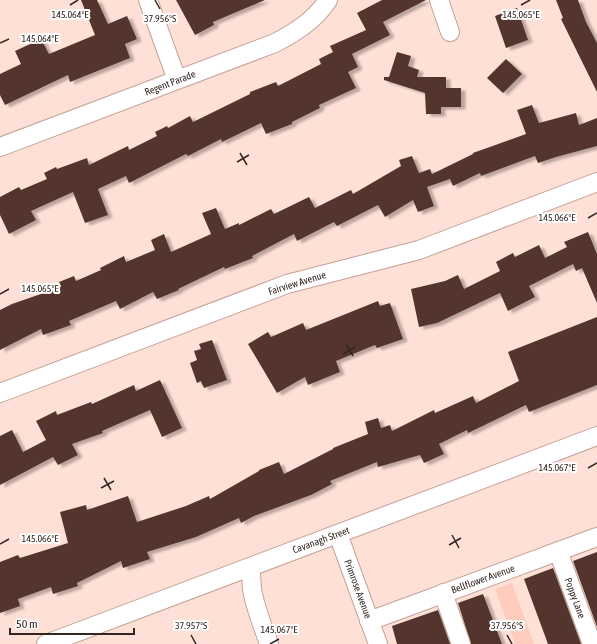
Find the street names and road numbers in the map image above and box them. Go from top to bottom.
street label: Regent Parade [143,68,197,98]
street label: Fairview Avenue [267,269,328,297]
street label: Cavanagh Street [291,525,351,555]
street label: Primrose Avenue [342,558,374,620]
street label: Bellflower Avenue [450,562,517,596]
street label: Poppy Lane [563,576,588,620]

